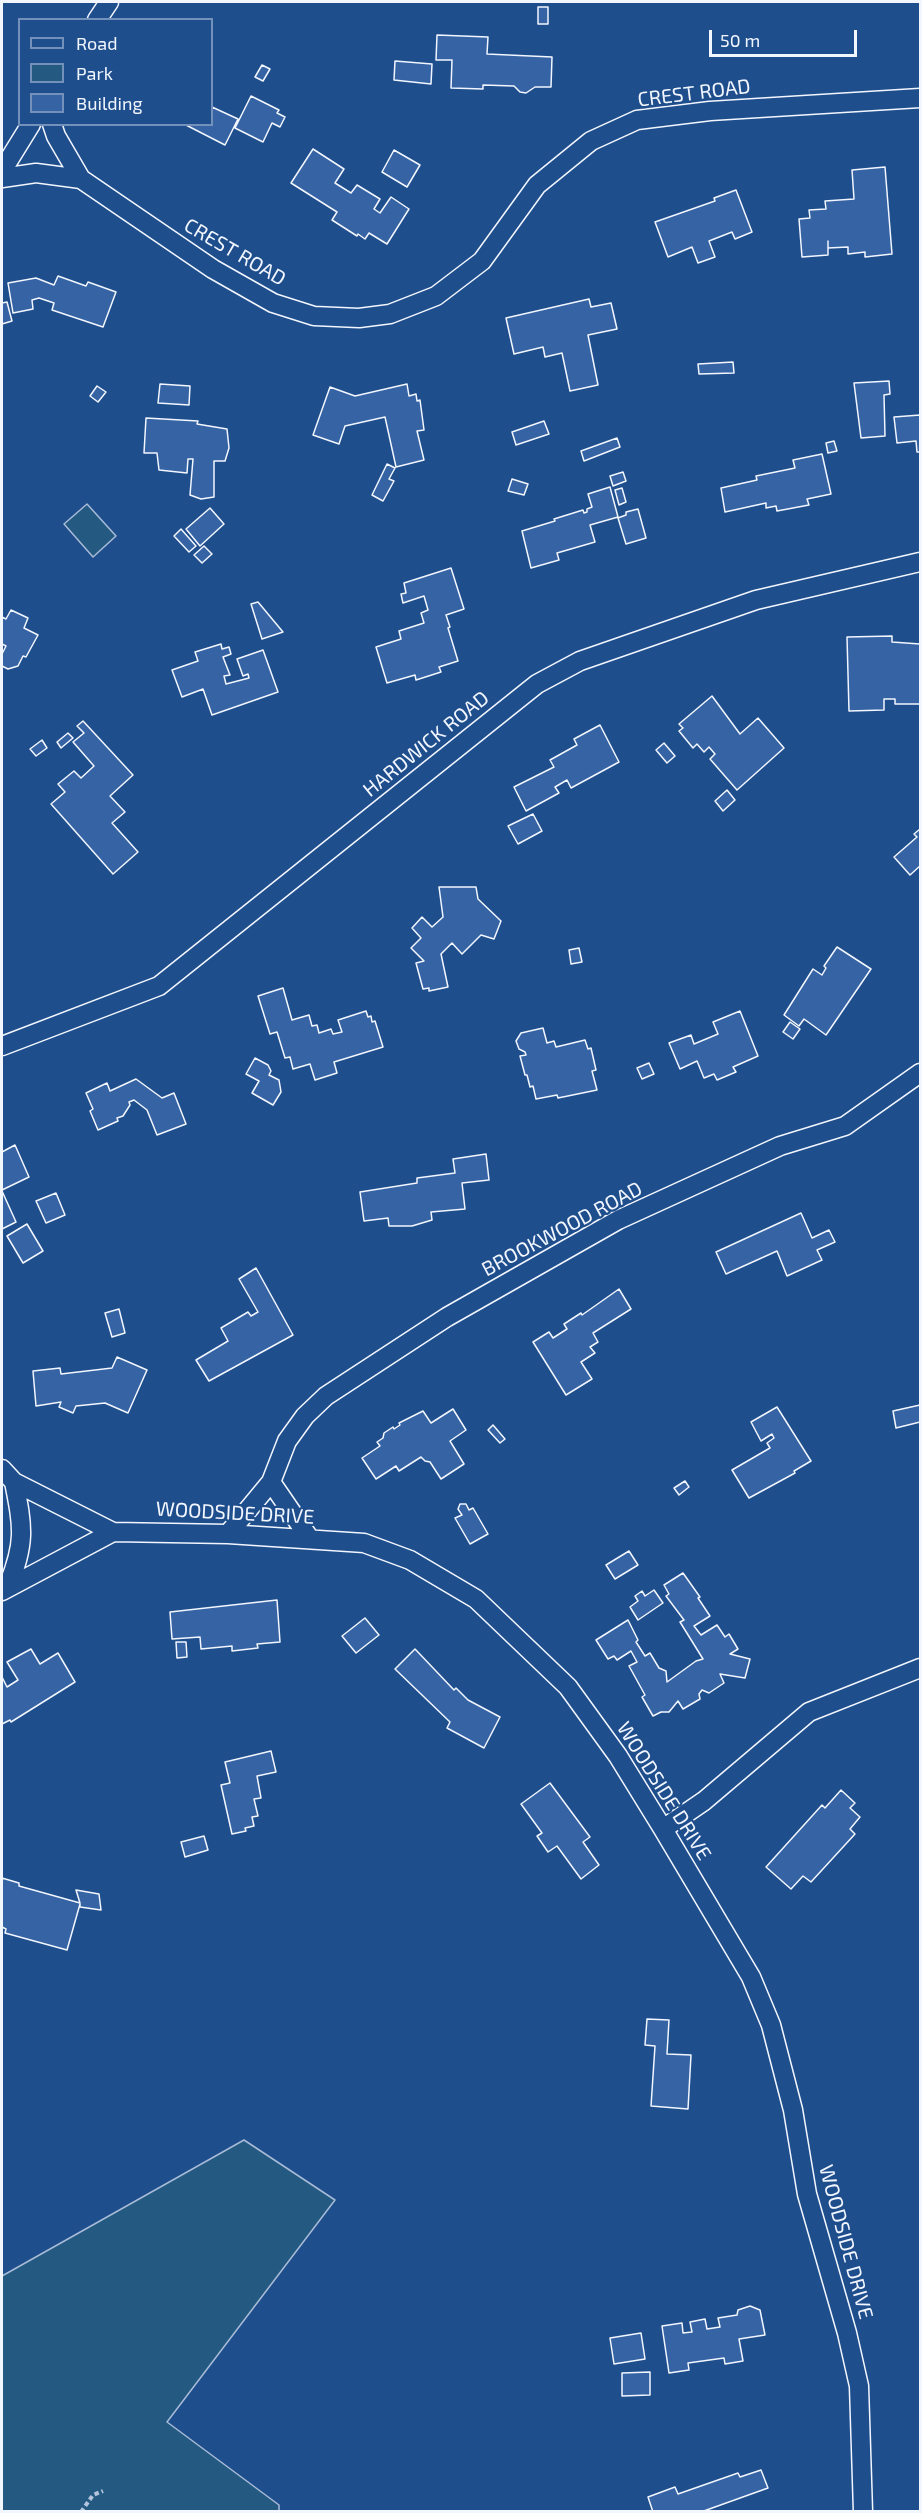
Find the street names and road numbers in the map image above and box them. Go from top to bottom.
street label: CREST ROAD [636,74,752,112]
street label: CREST ROAD [180,213,290,291]
street label: HARDWICK ROAD [358,686,494,802]
street label: BROOKWOOD ROAD [478,1177,646,1281]
street label: WOODSIDE DRIVE [155,1497,315,1529]
street label: WOODSIDE DRIVE [612,1717,716,1865]
street label: WOODSIDE DRIVE [814,2162,878,2322]

